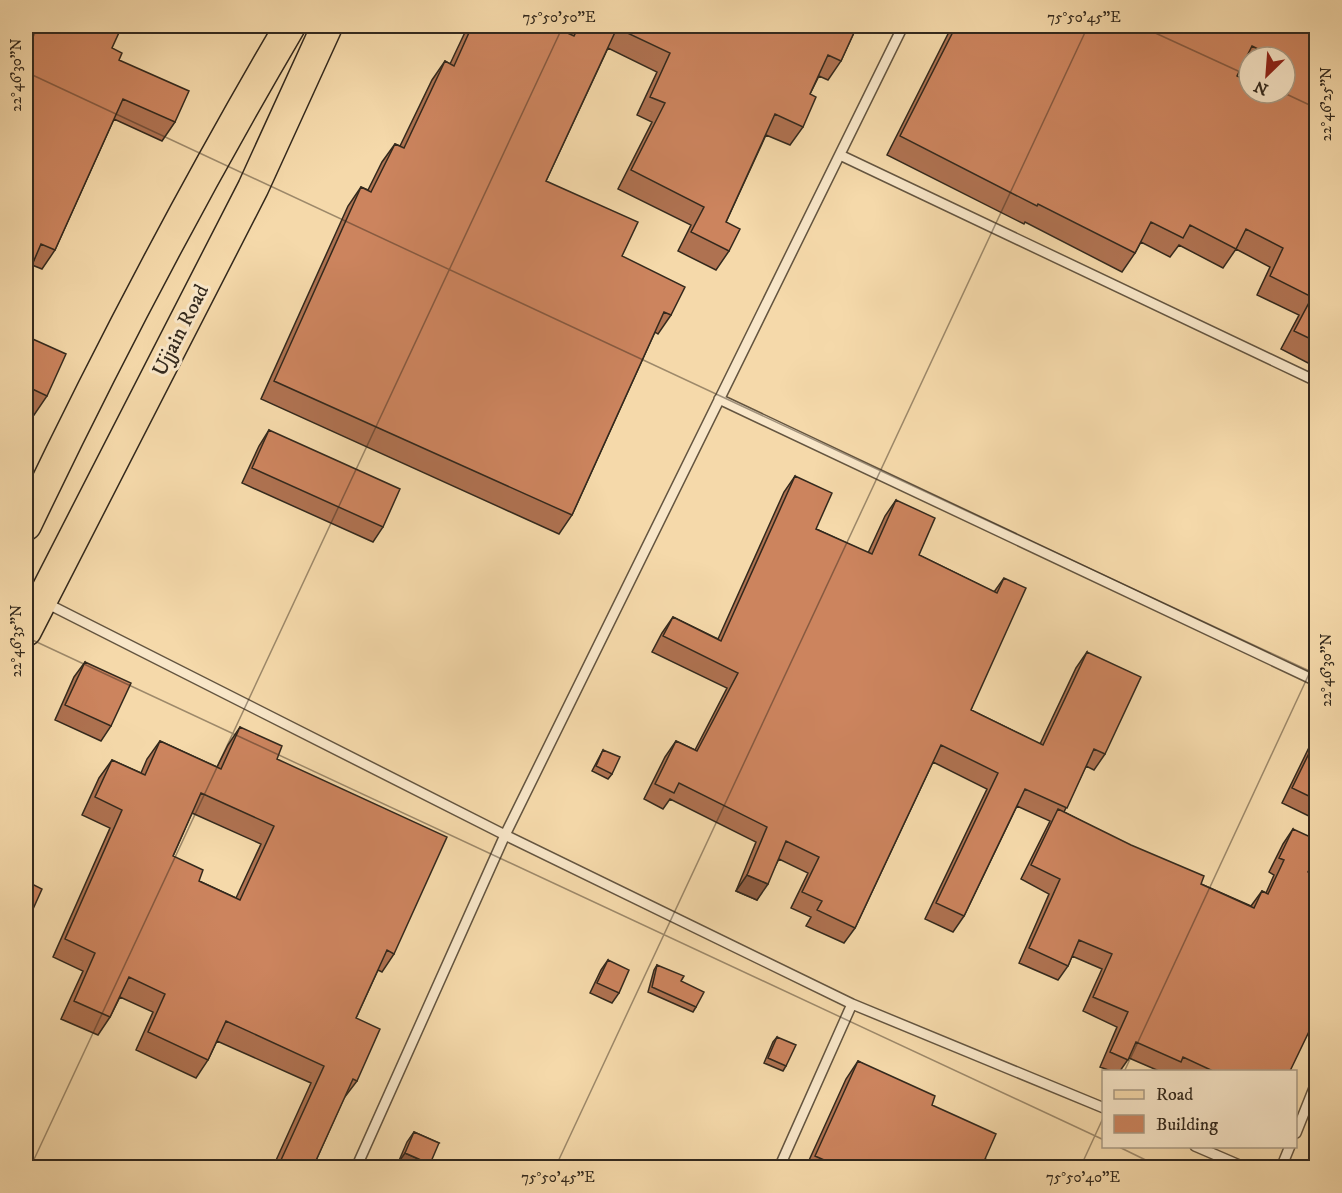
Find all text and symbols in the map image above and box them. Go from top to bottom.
text: 75°50'50"E [522,8,596,27]
text: 75°50'45"E [1047,8,1121,27]
text: 22°46'30"N [7,38,26,112]
north arrow [1237,45,1297,105]
text: 22°46'25"N [1317,67,1336,141]
text: N [1251,76,1271,100]
street label: Ujjain Road [147,280,215,381]
text: 22°46'35"N [7,605,26,677]
text: 22°46'30"N [1317,633,1336,707]
legend [1102,1070,1297,1148]
text: Road [1156,1084,1193,1106]
text: Building [1156,1114,1218,1136]
text: 75°50'45"E [521,1168,595,1187]
text: 75°50'40"E [1046,1168,1120,1187]

